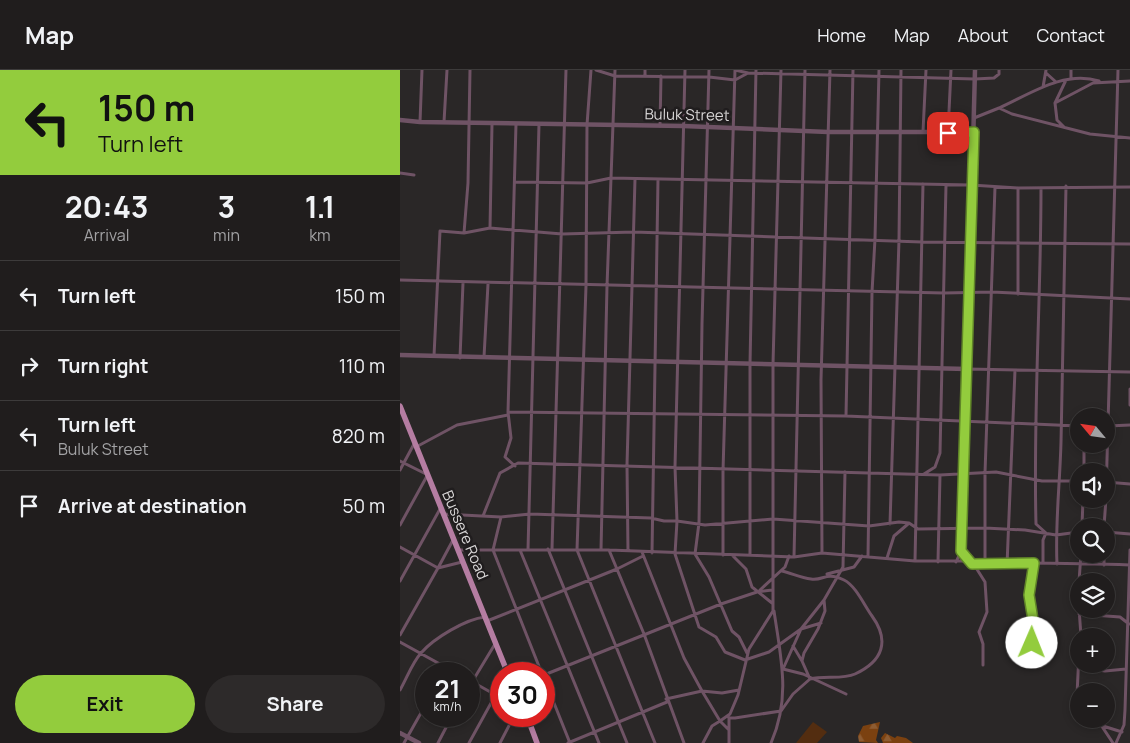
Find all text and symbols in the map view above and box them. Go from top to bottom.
text: Map [25,18,74,51]
text: Home [817,23,866,47]
text: Map [894,23,930,47]
text: About [958,23,1008,47]
text: Contact [1036,23,1105,47]
text: 150 m [98,84,195,132]
icon: left [15,90,80,155]
street label: Buluk Street [644,103,730,126]
pin [927,112,969,154]
icon: arrive [934,119,962,147]
text: Turn left [98,129,183,159]
text: 20:43 [65,186,148,227]
text: 3 [218,186,235,227]
text: 1.1 [305,186,335,227]
text: Arrival [84,224,129,246]
text: min [213,224,240,246]
text: km [309,224,331,246]
icon: left [15,282,43,310]
text: Turn left [58,283,136,309]
text: 150 m [335,283,385,309]
icon: right [15,352,43,380]
text: Turn right [58,353,148,379]
text: 110 m [339,353,385,379]
north arrow [1070,408,1115,452]
map controls [1070,408,1115,728]
text: Turn left [58,412,136,438]
icon: left [15,422,43,450]
text: 820 m [332,423,385,449]
text: Buluk Street [58,438,149,460]
button: sound [1070,463,1115,508]
street label: Bussere Road [437,487,494,583]
icon: arrive [15,492,43,520]
text: Arrive at destination [58,493,247,519]
text: 50 m [343,493,385,519]
button: search [1070,518,1115,563]
button: layers [1070,573,1115,618]
position arrow [1005,616,1057,668]
button: + [1070,628,1115,673]
speed limit sign: 30 [490,662,555,727]
text: 21 [435,671,460,706]
button: Exit [15,675,195,733]
button: Share [205,675,385,733]
button: − [1070,683,1115,728]
text: km/h [434,698,461,715]

